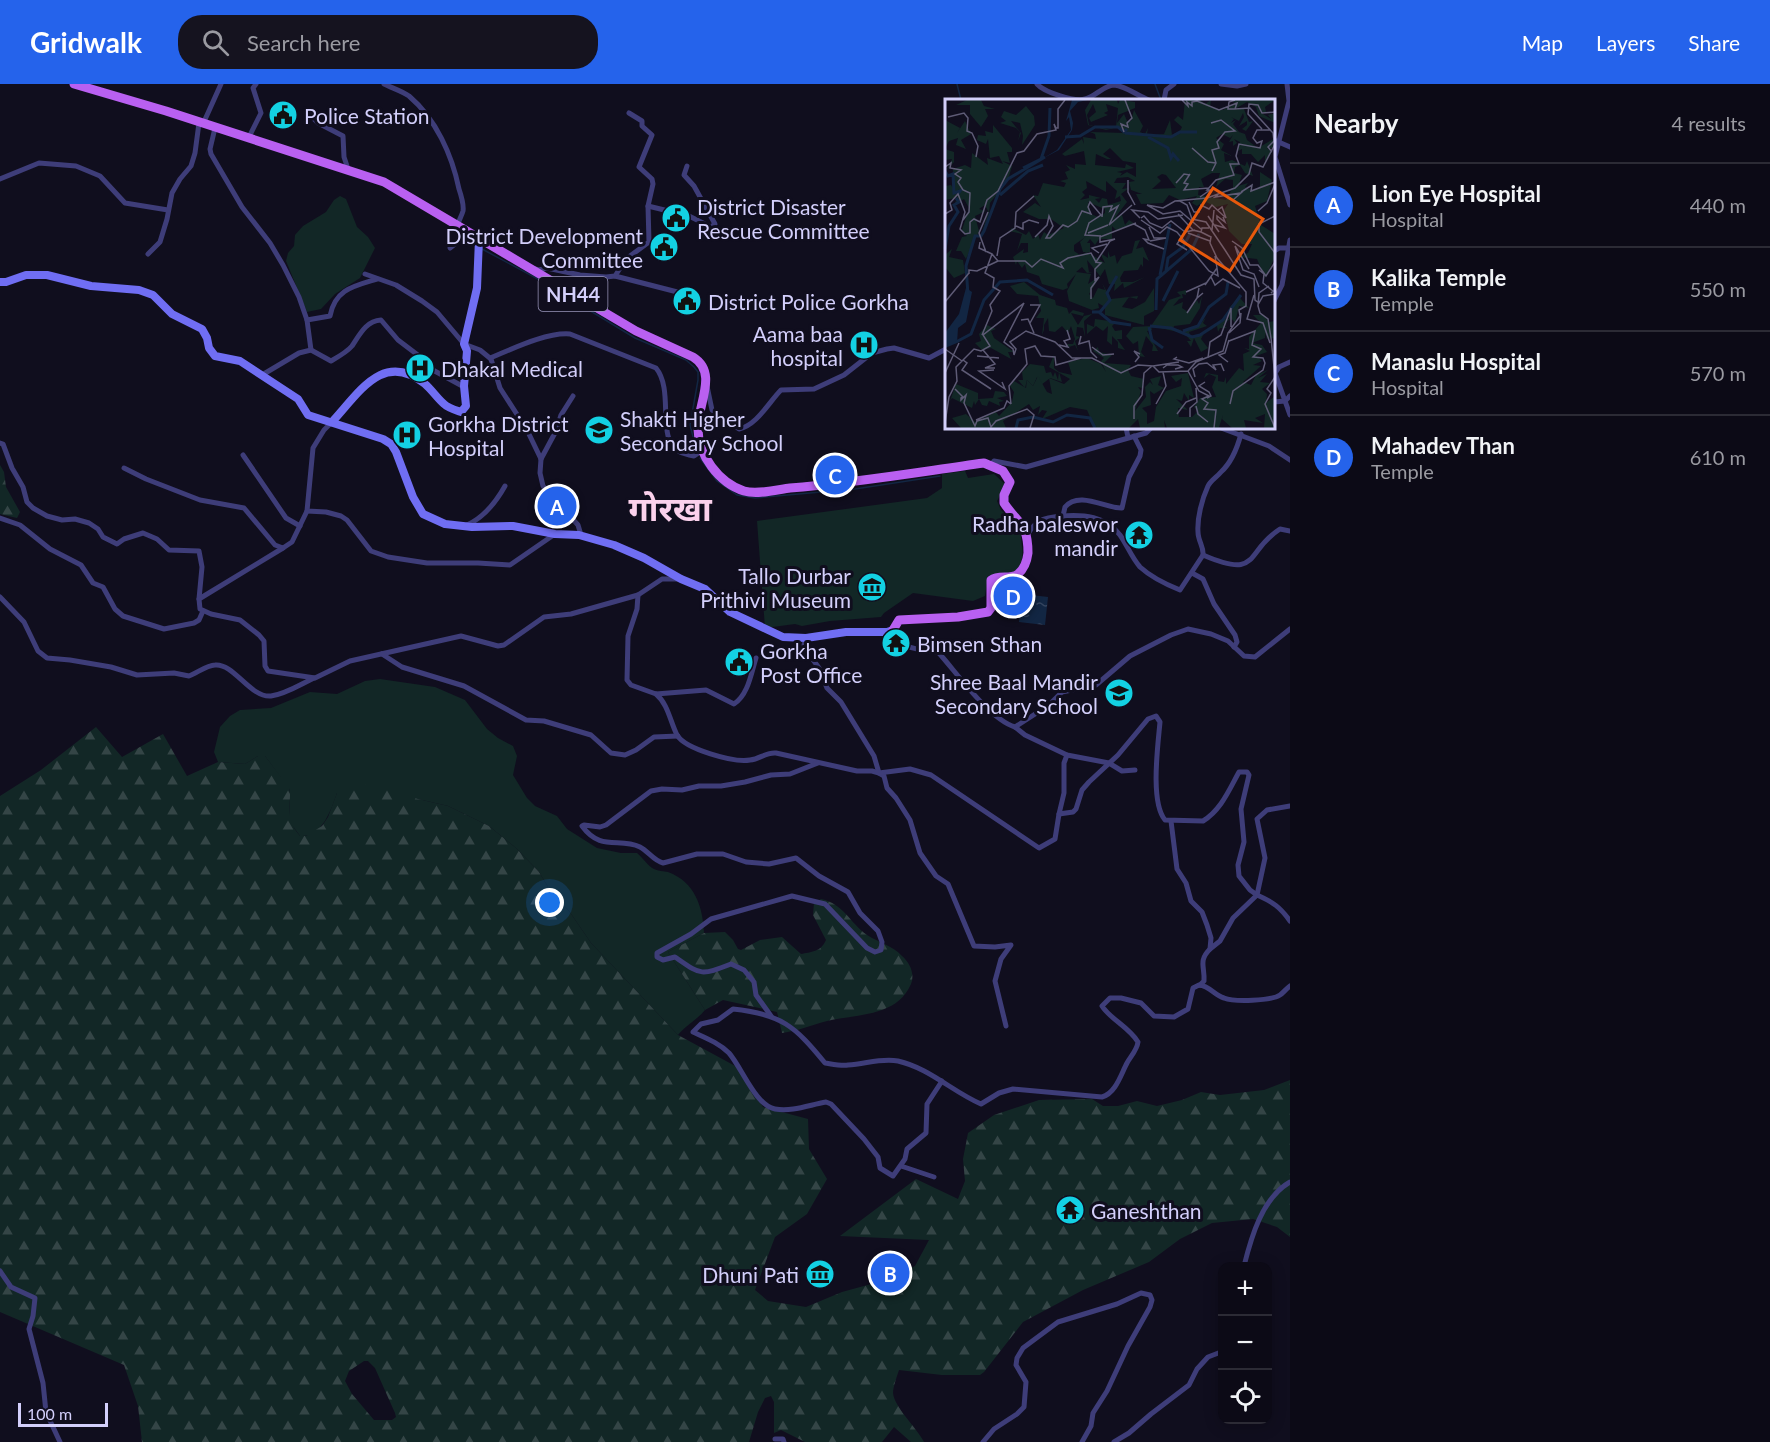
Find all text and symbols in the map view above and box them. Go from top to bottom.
search box [178,15,598,69]
text: Gridwalk [30,25,142,59]
icon: search [199,26,232,59]
text: Search here [247,29,360,56]
text: Map [1522,30,1563,55]
text: Layers [1596,30,1655,55]
text: Share [1688,30,1740,55]
public building icon: Police Station [267,99,299,131]
inset map [945,99,1275,429]
place label: Police Station [304,103,430,128]
text: Nearby [1314,107,1399,139]
text: 4 results [1671,111,1746,135]
text: Lion Eye Hospital [1371,180,1541,207]
text: A [1327,193,1340,217]
text: 440 m [1690,193,1746,217]
place label: District Disaster Rescue Committee [697,194,870,243]
public building icon: District Disaster Rescue Committee [660,202,692,234]
text: Hospital [1371,207,1444,231]
place label: District Development Committee [446,223,643,272]
public building icon: District Development Committee [648,231,680,263]
text: Kalika Temple [1371,264,1506,291]
road number: NH44 [538,277,608,311]
text: B [1327,277,1340,301]
text: 550 m [1690,277,1746,301]
public building icon: District Police Gorkha [671,285,703,317]
place label: District Police Gorkha [708,289,909,314]
text: Temple [1371,291,1434,315]
place label: Aama baa hospital [753,321,843,370]
hospital icon: Aama baa hospital [848,329,880,361]
text: Manaslu Hospital [1371,348,1541,375]
hospital icon: Dhakal Medical [404,352,436,384]
place label: Dhakal Medical [441,356,583,381]
text: C [1327,361,1340,385]
text: 570 m [1690,361,1746,385]
text: Hospital [1371,375,1444,399]
place label: Shakti Higher Secondary School [620,406,783,455]
place label: Gorkha District Hospital [428,411,569,460]
school or university icon: Shakti Higher Secondary School [583,414,615,446]
hospital icon: Gorkha District Hospital [391,419,423,451]
text: Mahadev Than [1371,432,1515,459]
text: D [1326,445,1341,469]
text: 610 m [1690,445,1746,469]
pin: C [816,452,854,498]
text: Temple [1371,459,1434,483]
pin: A [538,484,576,528]
district label: गोरखा [628,488,713,528]
place label: Radha baleswor mandir [972,511,1118,560]
temple icon: Radha baleswor mandir [1123,519,1155,551]
place label: Tallo Durbar Prithivi Museum [700,563,851,612]
museum icon: Tallo Durbar Prithivi Museum [856,571,888,603]
pin: D [994,574,1032,618]
temple icon: Bimsen Sthan [880,627,912,659]
place label: Bimsen Sthan [917,631,1042,656]
place label: Gorkha Post Office [760,638,862,687]
public building icon: Gorkha Post Office [723,646,755,678]
place label: Shree Baal Mandir Secondary School [930,669,1098,718]
school or university icon: Shree Baal Mandir Secondary School [1103,677,1135,709]
your location [535,888,564,917]
temple icon: Ganeshthan [1054,1194,1086,1226]
place label: Ganeshthan [1091,1198,1202,1223]
pin: B [870,1250,910,1296]
museum icon: Dhuni Pati [804,1258,836,1290]
place label: Dhuni Pati [702,1262,799,1287]
map controls [1218,1262,1272,1424]
button: + [1218,1262,1272,1316]
button: − [1218,1316,1272,1370]
button: locate [1218,1370,1272,1424]
scale bar [18,1400,108,1428]
text: 100 m [27,1404,72,1423]

